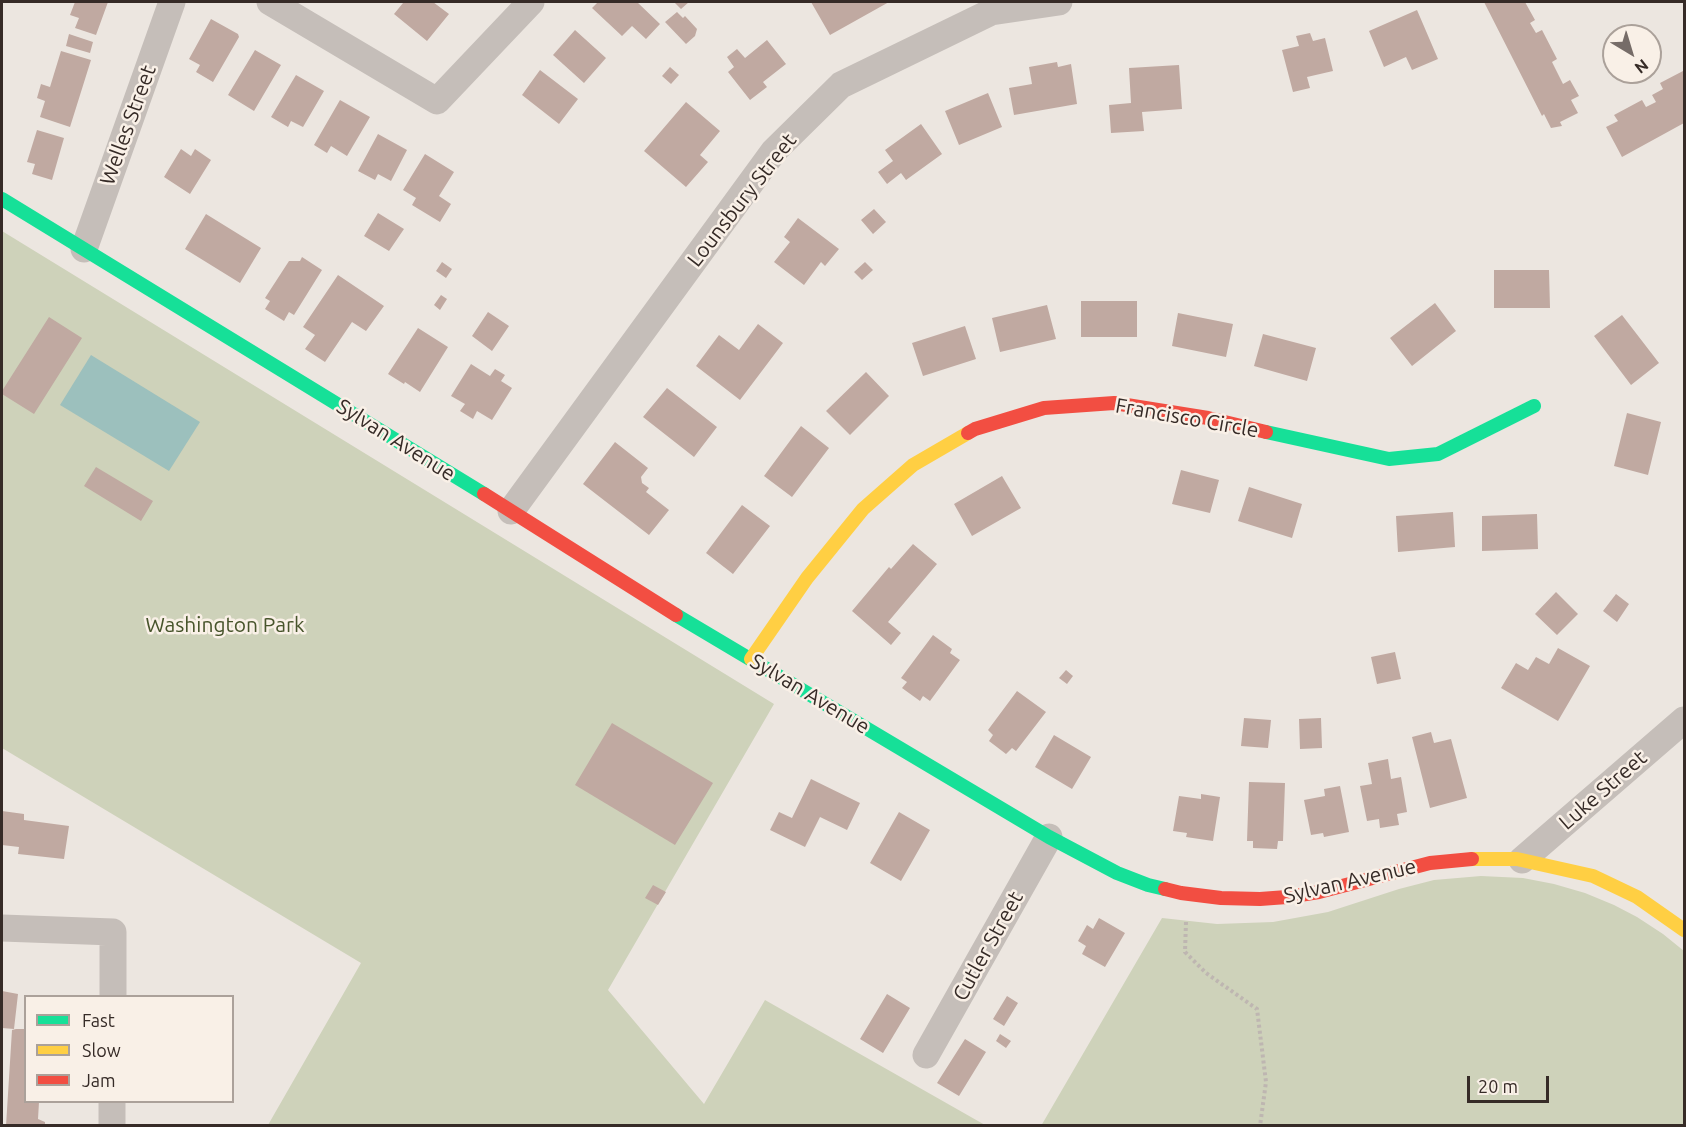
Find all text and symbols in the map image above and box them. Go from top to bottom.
north arrow [1602,24,1662,84]
text: N [1632,56,1652,77]
street label: Welles Street [95,62,161,188]
street label: Lounsbury Street [682,128,802,272]
street label: Francisco Circle [1113,393,1261,443]
street label: Sylvan Avenue [332,394,460,486]
park label: Washington Park [145,612,305,638]
street label: Sylvan Avenue [746,648,874,740]
street label: Luke Street [1554,745,1652,835]
street label: Sylvan Avenue [1281,854,1419,908]
street label: Cutler Street [948,887,1028,1005]
legend [24,995,234,1103]
text: Fast [82,1010,115,1030]
text: Slow [82,1040,121,1060]
scale bar [1470,1064,1552,1102]
text: Jam [82,1070,116,1090]
text: 20 m [1478,1076,1518,1096]

